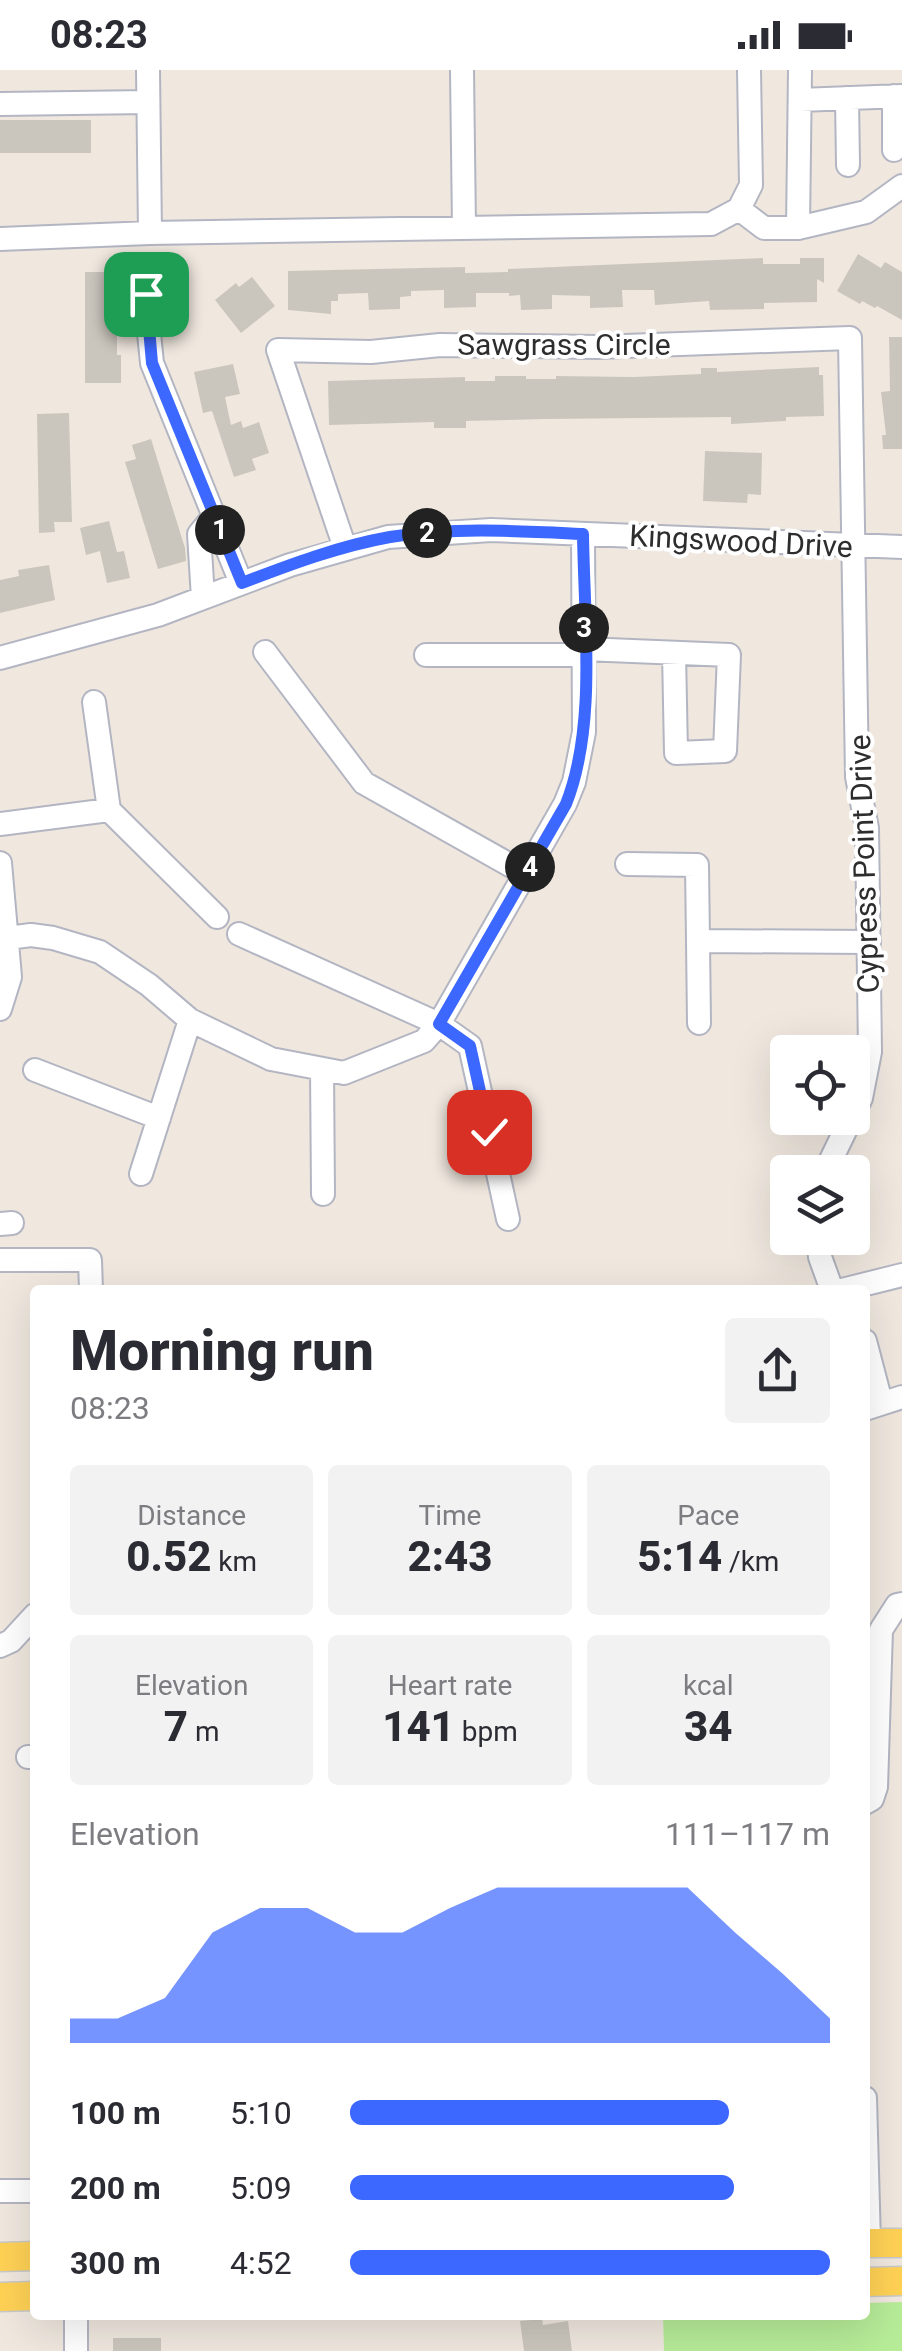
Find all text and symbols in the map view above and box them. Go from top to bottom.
text: 08:23 [50,13,148,57]
pin [104,252,189,337]
icon: arrive [119,267,174,322]
street label: Sawgrass Circle [457,327,671,362]
pin: 1 [195,505,245,555]
pin: 2 [402,508,452,558]
text: 1 [212,513,228,546]
text: 2 [419,516,435,549]
street label: Kingswood Drive [628,518,854,564]
pin: 3 [559,603,609,653]
text: 3 [576,611,592,644]
street label: Cypress Point Drive [842,734,886,994]
pin: 4 [505,842,555,892]
text: 4 [522,850,538,883]
map controls [770,1035,870,1255]
button: locate [770,1035,870,1135]
pin [447,1090,532,1175]
icon: check [462,1105,517,1160]
button: layers [770,1155,870,1255]
button: share [725,1318,830,1423]
text: Morning run [70,1319,374,1383]
text: 08:23 [70,1389,150,1427]
text: Distance [137,1499,246,1532]
text: Time [419,1499,481,1532]
text: Pace [677,1499,739,1532]
text: 0.52 [126,1532,211,1581]
text: 2:43 [408,1532,492,1581]
text: 5:14 [637,1532,722,1581]
text: km [211,1545,257,1578]
text: /km [722,1545,779,1578]
text: Elevation [135,1669,248,1702]
text: Heart rate [388,1669,512,1702]
text: kcal [683,1669,734,1702]
text: 7 [164,1702,188,1751]
text: 141 [382,1702,455,1751]
text: 34 [684,1702,733,1751]
text: m [188,1715,220,1748]
text: bpm [455,1715,518,1748]
text: Elevation [70,1815,200,1853]
text: 111–117 m [665,1815,830,1853]
text: 100 m [70,2094,161,2132]
text: 5:10 [230,2094,292,2132]
text: 200 m [70,2169,161,2207]
text: 5:09 [230,2169,292,2207]
text: 300 m [70,2244,161,2282]
text: 4:52 [230,2244,292,2282]

